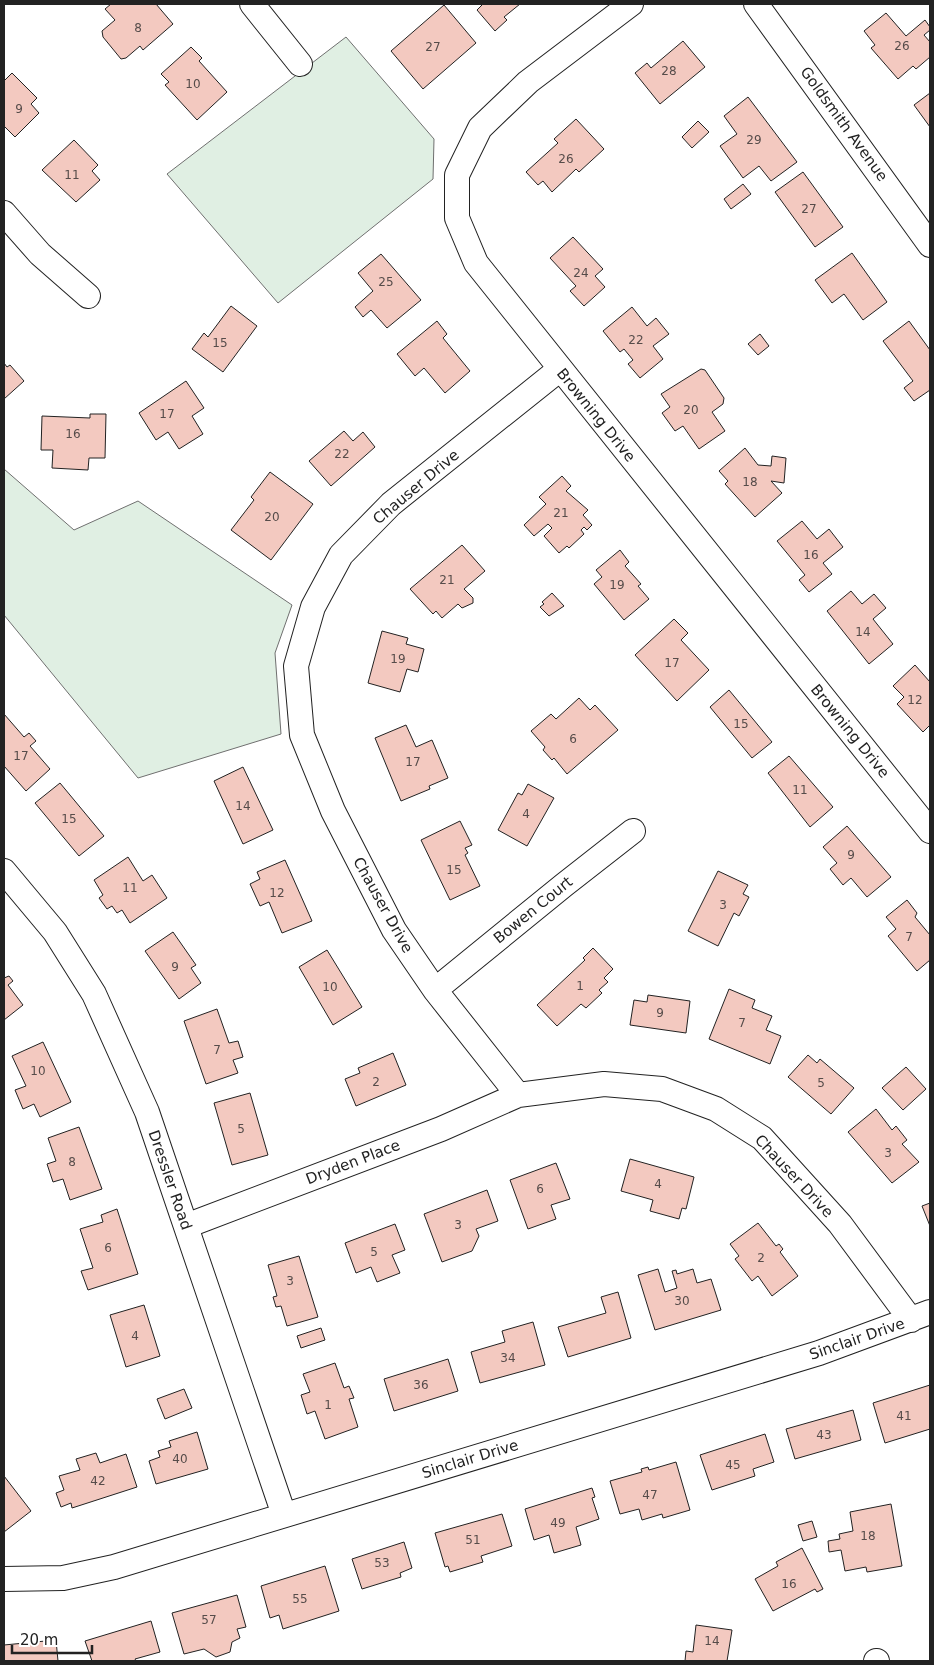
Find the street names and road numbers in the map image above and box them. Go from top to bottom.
street label: Goldsmith Avenue [796,63,892,185]
street label: Browning Drive [553,365,639,465]
street label: Chauser Drive [369,446,463,528]
street label: Browning Drive [807,681,893,781]
street label: Chauser Drive [349,854,417,956]
street label: Bowen Court [490,873,576,947]
street label: Dressler Road [145,1128,195,1232]
street label: Chauser Drive [751,1131,837,1221]
street label: Dryden Place [303,1136,403,1188]
street label: Sinclair Drive [807,1314,907,1364]
street label: Sinclair Drive [420,1436,520,1482]

